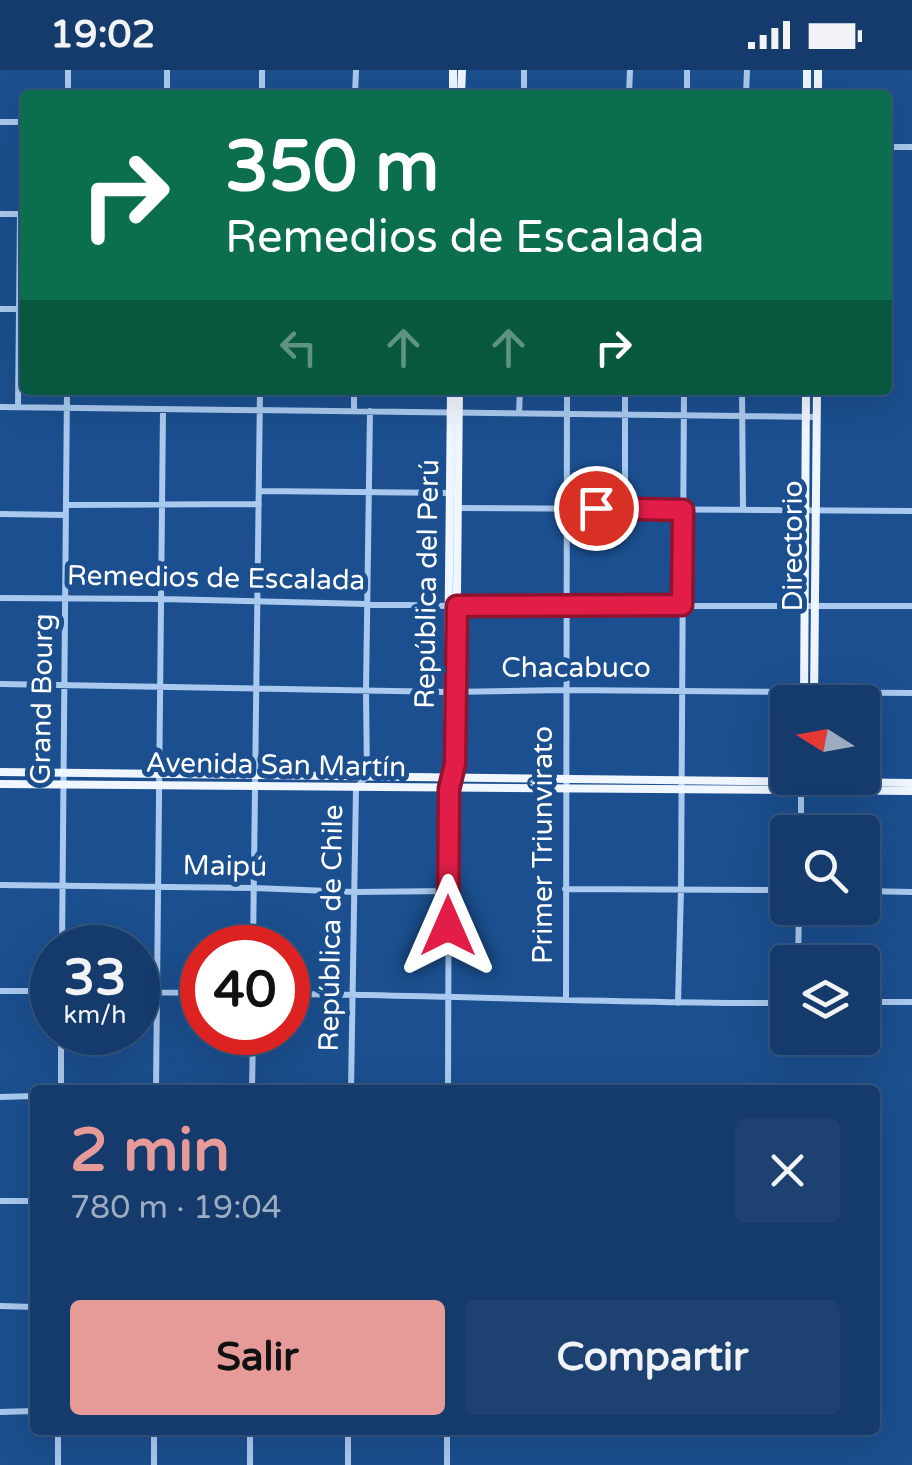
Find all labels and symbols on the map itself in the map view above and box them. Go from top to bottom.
street label: República del Perú [408,459,446,709]
pin [554,466,639,551]
street label: Directorio [776,480,810,612]
street label: Remedios de Escalada [67,558,365,598]
street label: Grand Bourg [24,613,60,785]
street label: Chacabuco [501,651,651,685]
north arrow [770,685,880,795]
street label: Primer Triunvirato [526,726,560,964]
street label: Avenida San Martín [145,746,407,784]
street label: República de Chile [312,804,350,1052]
street label: Maipú [182,848,268,884]
position arrow [396,874,500,978]
speed limit sign: 40 [180,925,310,1055]

